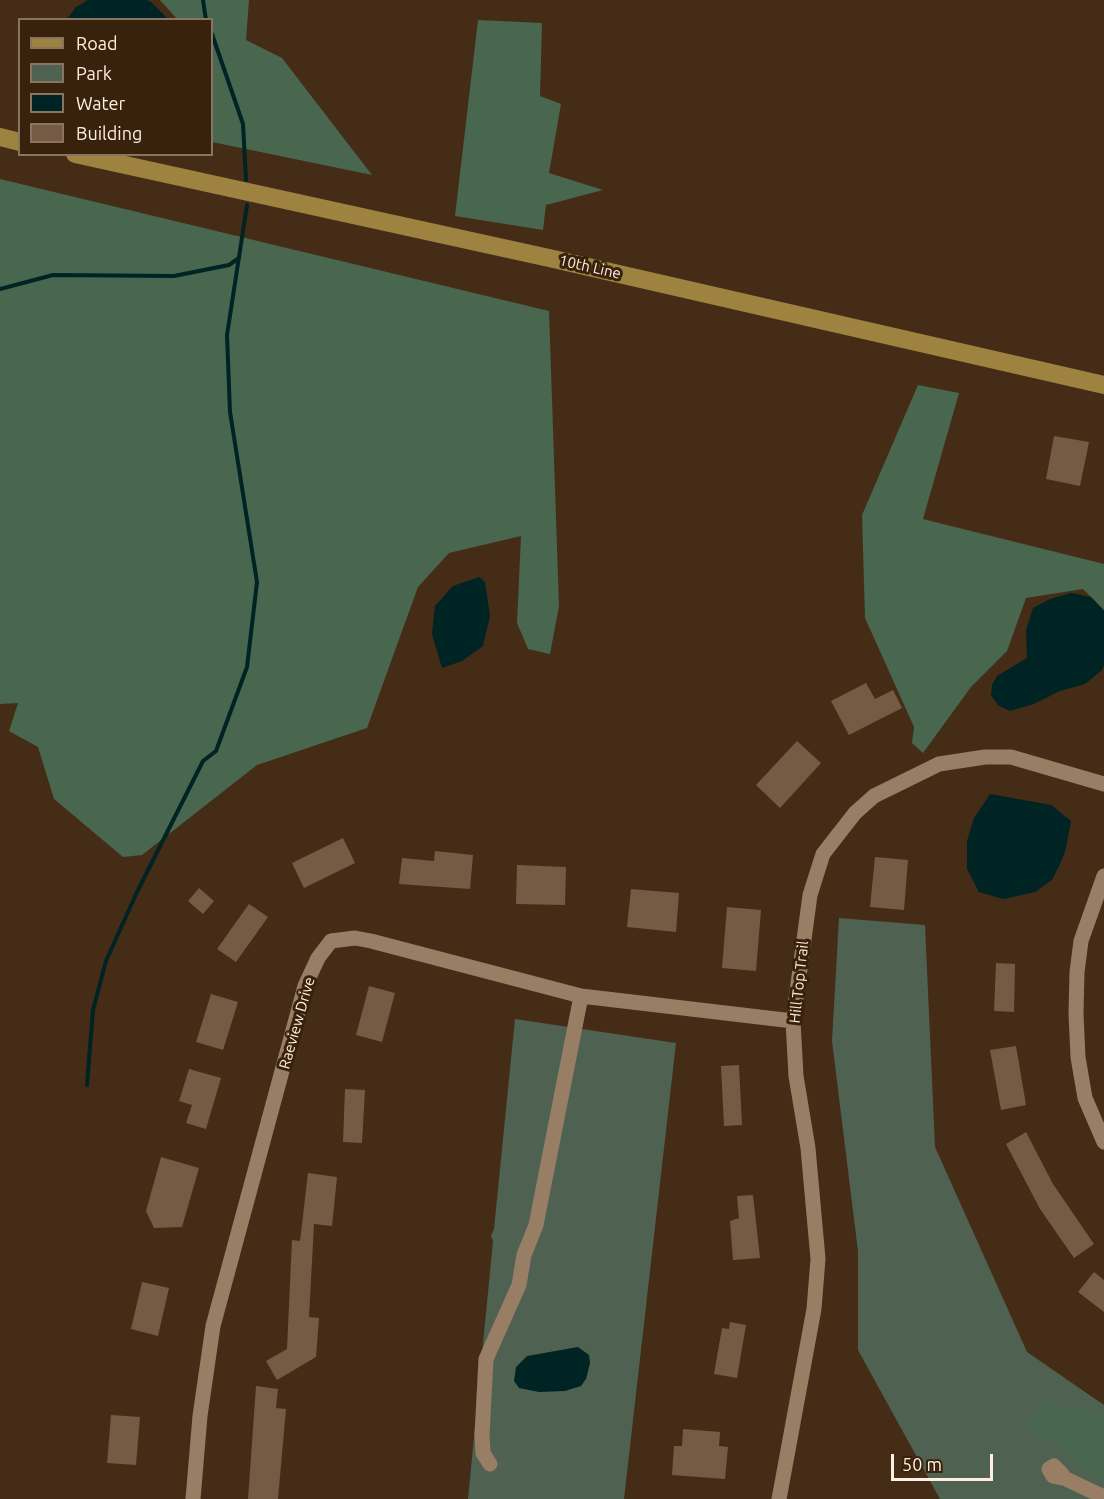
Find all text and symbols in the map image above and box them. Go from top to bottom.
legend [18,18,213,156]
text: Road [76,33,118,53]
text: Park [76,63,112,83]
text: Water [76,93,125,113]
text: Building [76,123,142,143]
street label: 10th Line [557,251,623,283]
street label: Hill Top Trail [786,940,812,1024]
street label: Raeview Drive [275,975,319,1071]
scale bar [894,1442,996,1480]
text: 50 m [902,1454,942,1474]

